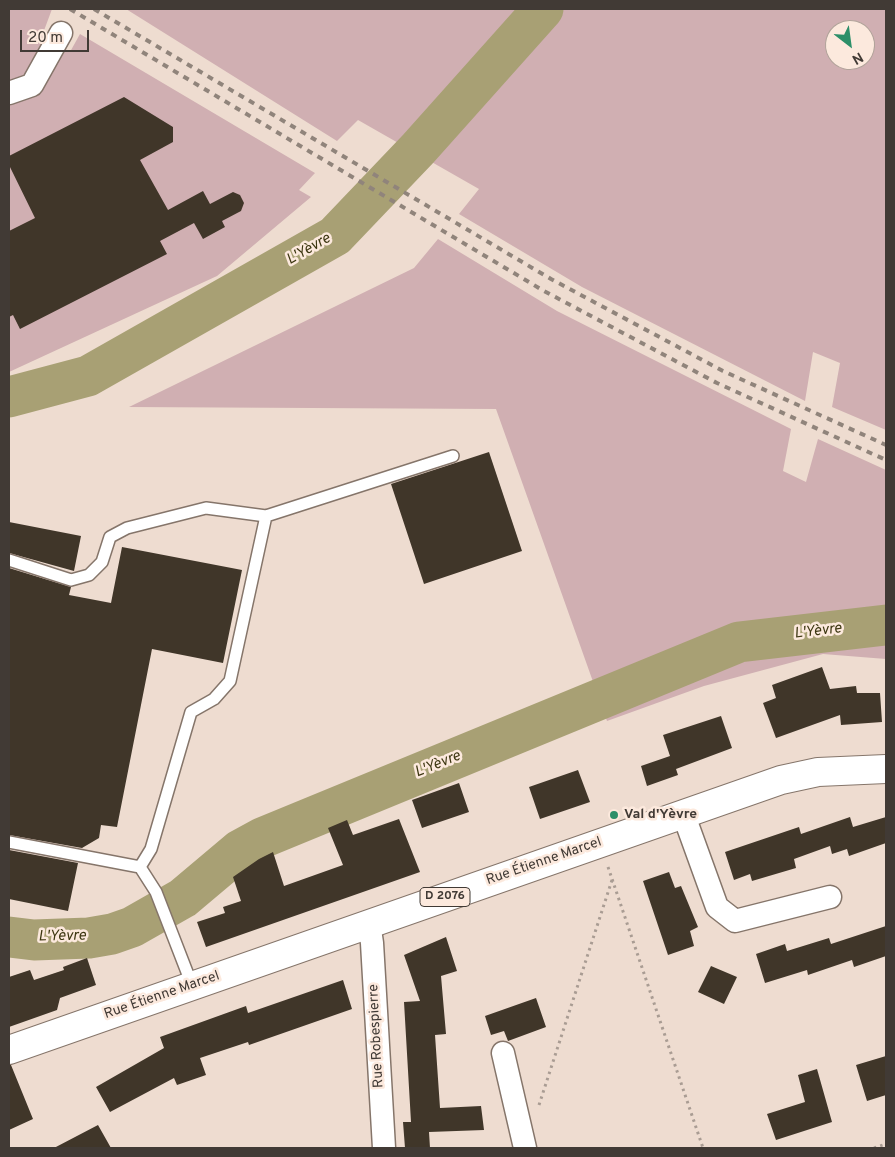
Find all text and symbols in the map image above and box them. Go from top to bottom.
scale bar [22,20,91,52]
north arrow [825,20,875,70]
text: 20 m [28,29,63,48]
text: N [849,48,866,67]
water label: L'Yèvre [284,230,334,270]
water label: L'Yèvre [793,620,843,644]
water label: L'Yèvre [413,748,463,782]
place label: Val d'Yèvre [624,807,697,823]
marker: Val d'Yèvre [608,809,620,821]
street label: Rue Étienne Marcel [484,834,604,890]
road number: D 2076 [420,888,470,906]
water label: L'Yèvre [38,928,86,946]
street label: Rue Étienne Marcel [102,968,222,1024]
street label: Rue Robespierre [366,984,388,1088]

